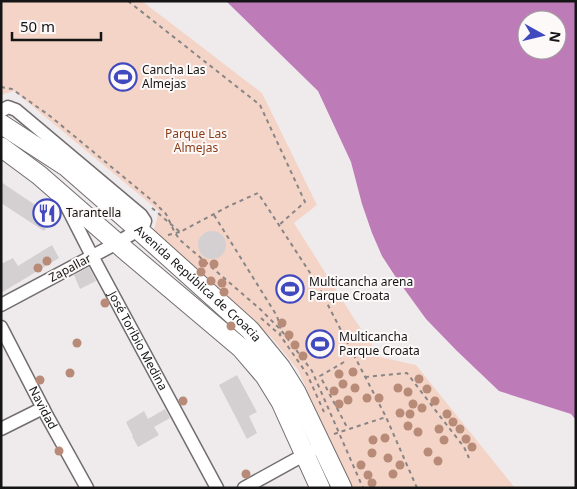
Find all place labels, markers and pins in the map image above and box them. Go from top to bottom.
place label: Cancha Las Almejas [142,61,206,92]
sports icon: Cancha Las Almejas [108,62,138,92]
restaurant icon: Tarantella [32,198,62,228]
place label: Tarantella [66,204,121,221]
place label: Multicancha arena Parque Croata [309,273,413,304]
sports icon: Multicancha arena Parque Croata [275,274,305,304]
place label: Multicancha Parque Croata [339,328,420,359]
sports icon: Multicancha Parque Croata [305,329,335,359]

